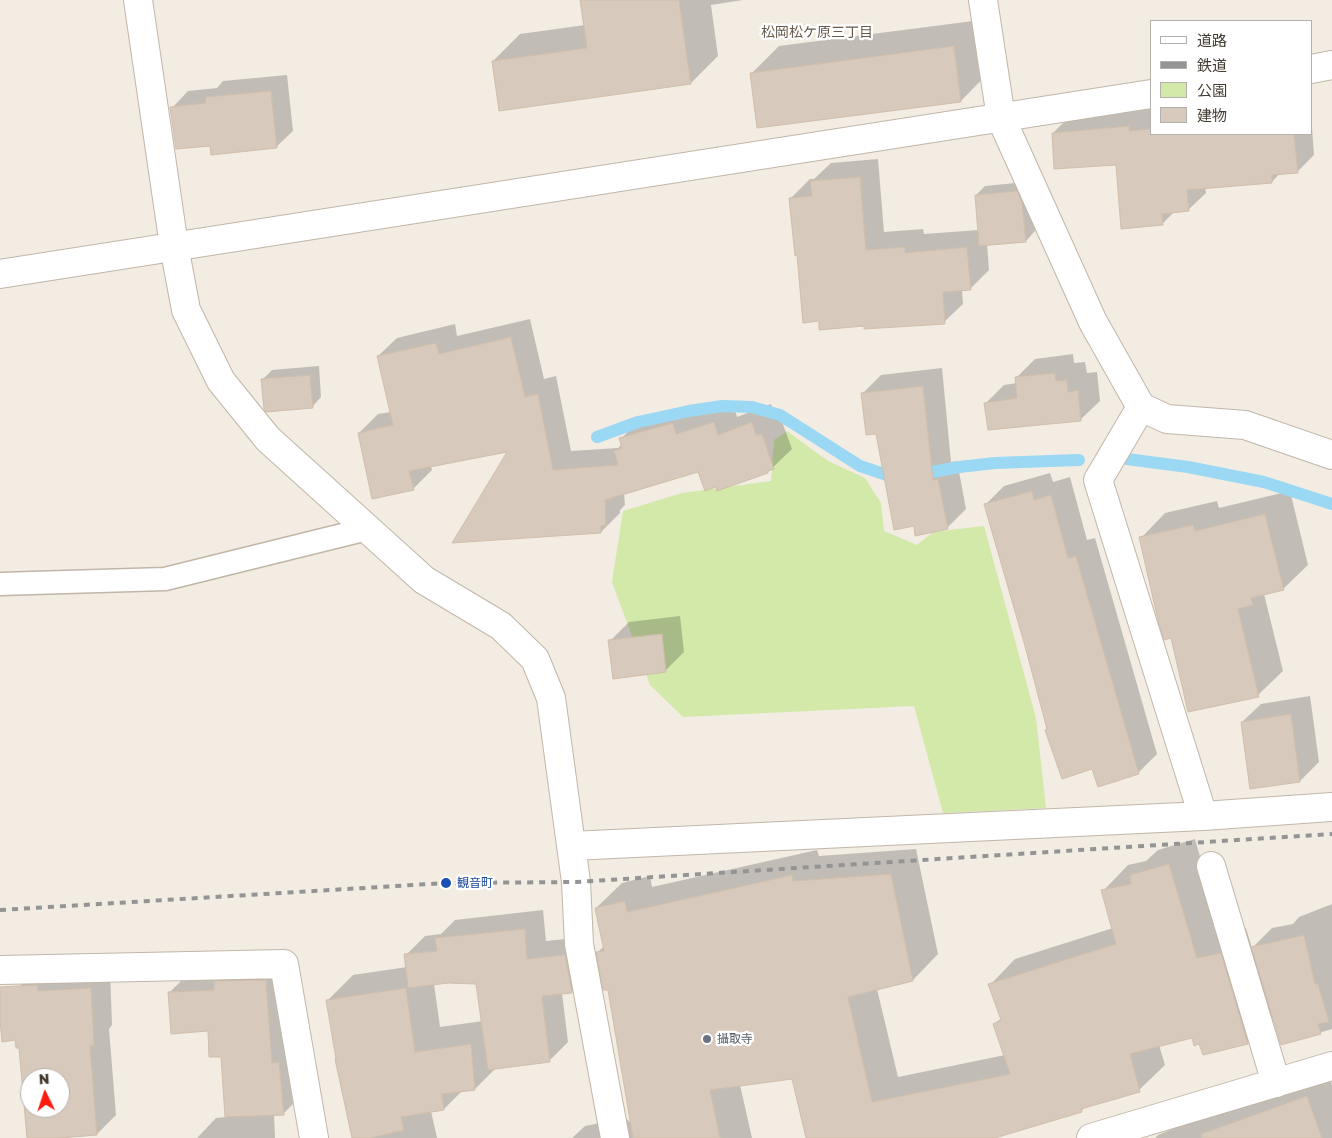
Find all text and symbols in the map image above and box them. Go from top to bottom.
legend [1150,20,1312,135]
district label: 松岡松ケ原三丁目 [761,25,873,41]
text: 道路 [1197,31,1227,49]
text: 鉄道 [1197,56,1227,74]
text: 公園 [1197,81,1227,99]
text: 建物 [1197,106,1227,124]
marker: 観音町 [439,876,453,890]
place label: 観音町 [457,876,493,890]
place label: 攝取寺 [717,1032,753,1046]
marker: 攝取寺 [701,1033,713,1045]
north arrow [20,1068,70,1118]
text: N [38,1070,50,1087]

